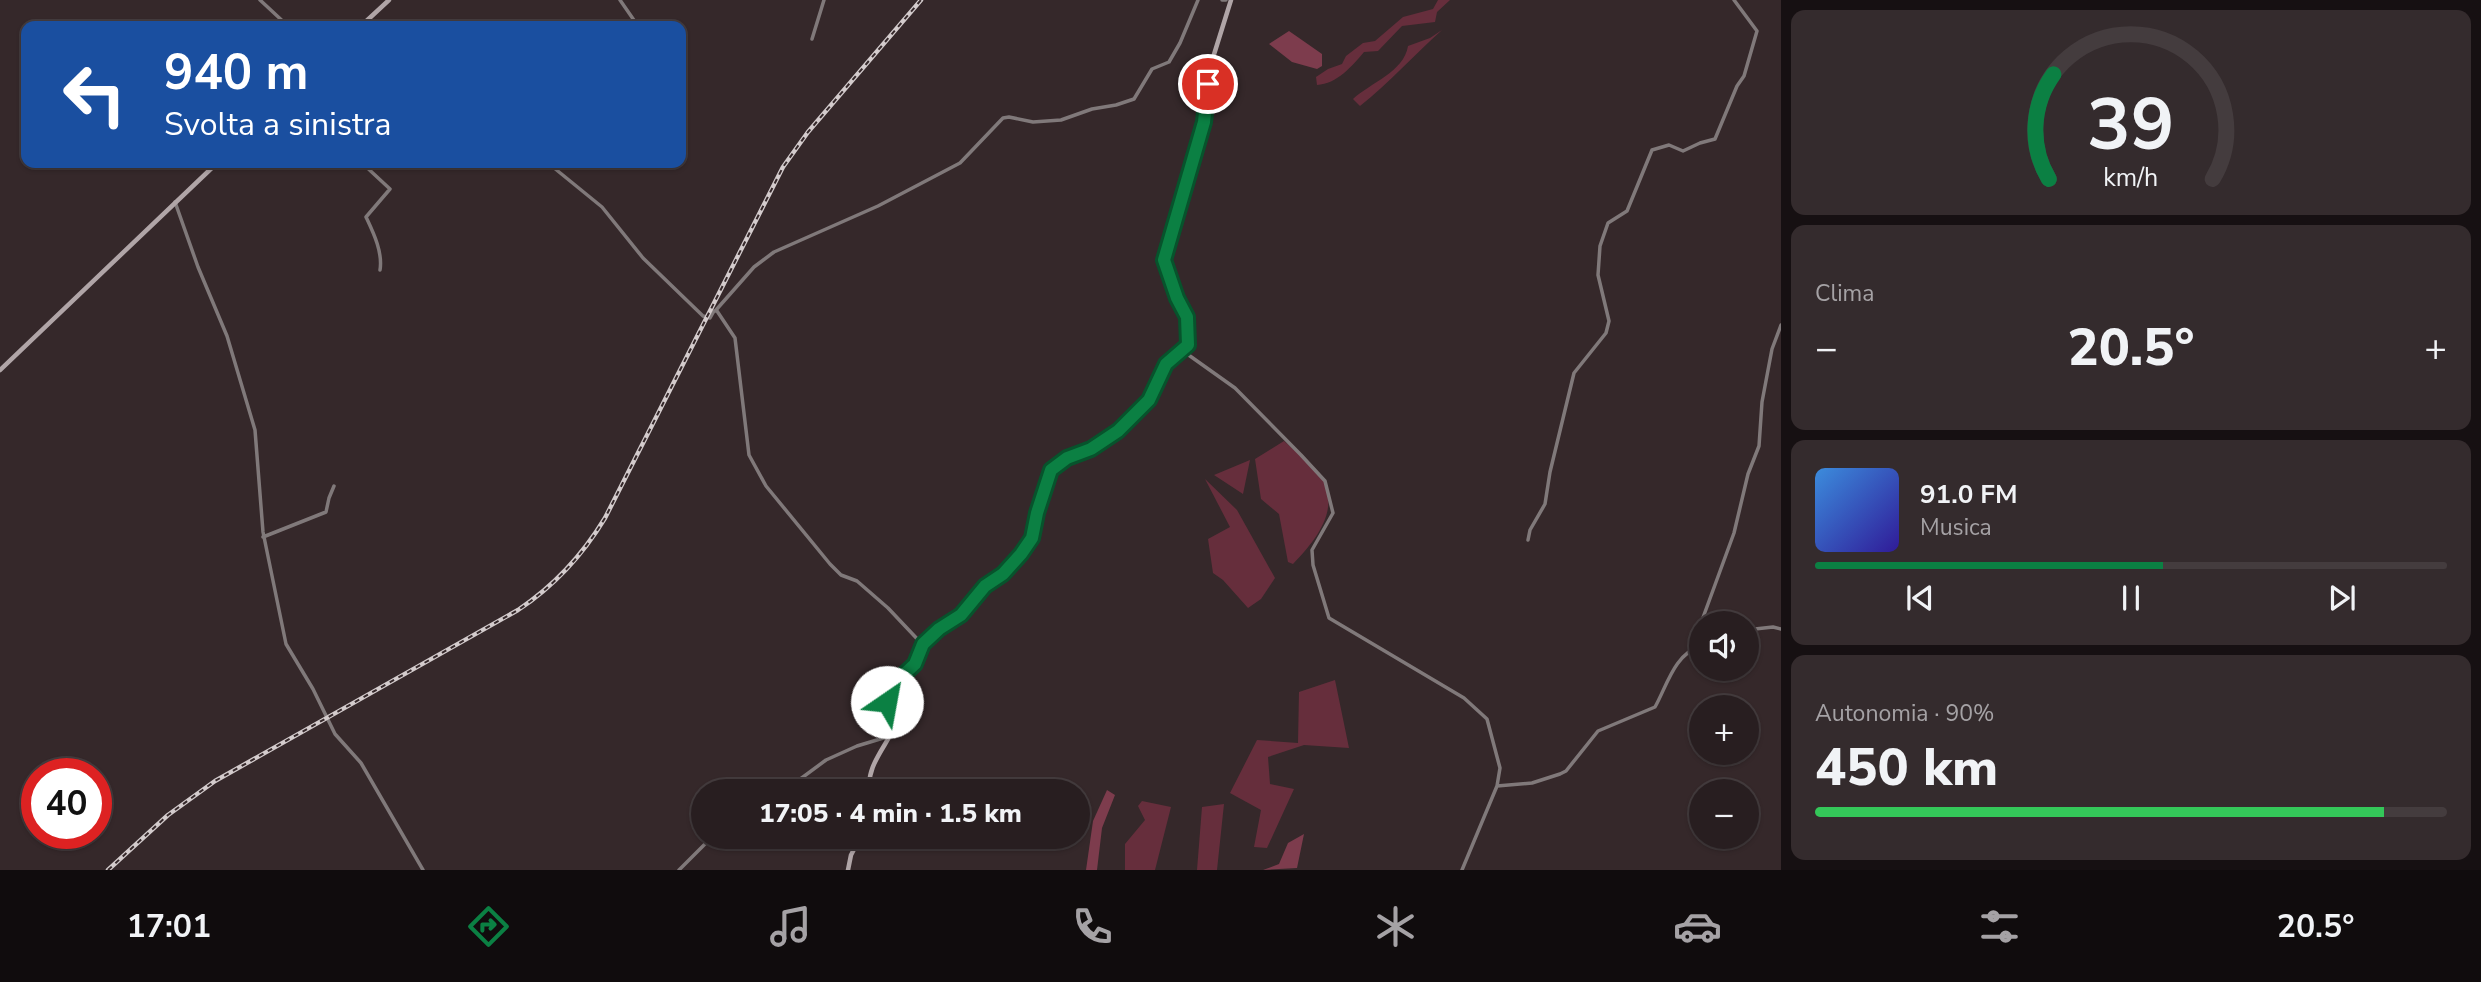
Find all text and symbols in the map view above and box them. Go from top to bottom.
text: 940 m [164,39,308,106]
icon: left [49,49,140,140]
pin [1178,54,1238,114]
icon: arrive [1189,65,1227,103]
text: 39 [2087,75,2175,175]
text: Svolta a sinistra [164,103,391,146]
text: km/h [2103,160,2159,194]
text: Clima [1815,278,1875,309]
text: 20.5° [2067,312,2195,383]
text: − [1815,323,1838,374]
text: + [2424,323,2447,374]
text: 91.0 FM [1920,477,2017,512]
text: Musica [1920,512,1992,543]
icon: previous [1901,579,1939,617]
icon: pause [2112,579,2150,617]
icon: next [2323,579,2361,617]
map controls [1689,611,1759,849]
button: sound [1689,611,1759,681]
position arrow [850,665,924,739]
button: + [1689,695,1759,765]
text: Autonomia · 90% [1815,698,1995,729]
text: 450 km [1815,732,1998,803]
speed limit sign: 40 [21,758,112,849]
button: − [1689,779,1759,849]
text: 17:05 · 4 min · 1.5 km [759,796,1022,831]
icon: directions [464,902,513,951]
icon: music [766,902,815,951]
icon: phone [1068,902,1117,951]
icon: climate [1371,902,1420,951]
icon: car [1673,902,1722,951]
icon: filters [1975,902,2024,951]
text: 17:01 [127,905,211,948]
text: 20.5° [2277,905,2354,948]

